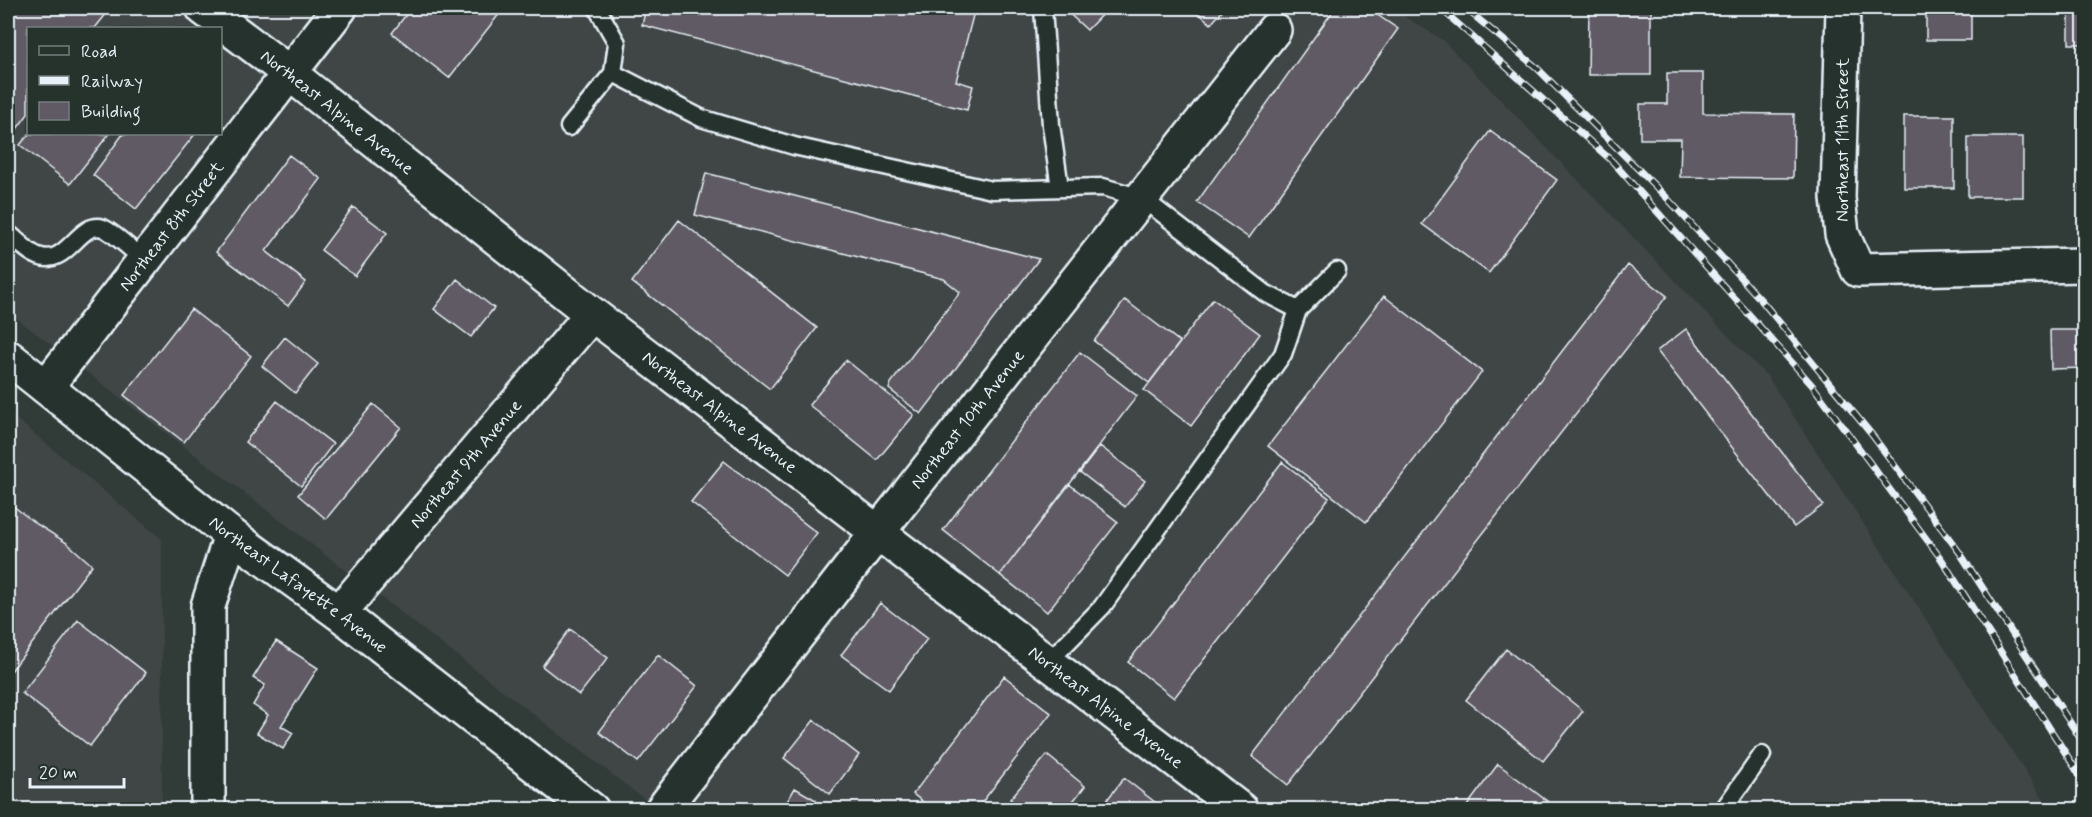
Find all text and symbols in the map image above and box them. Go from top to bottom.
legend [27,27,222,135]
text: Road [81,40,117,64]
street label: Northeast Alpine Avenue [255,45,419,181]
street label: Northeast 11th Street [1831,58,1855,222]
text: Railway [81,70,143,94]
text: Building [81,100,141,126]
street label: Northeast 8th Street [114,156,230,296]
street label: Northeast 10th Avenue [905,345,1031,494]
street label: Northeast Alpine Avenue [637,346,802,480]
street label: Northeast 9th Avenue [405,394,528,534]
street label: Northeast Lafayette Avenue [204,511,392,659]
street label: Northeast Alpine Avenue [1023,641,1188,775]
scale bar [30,751,124,789]
text: 20 m [39,761,77,785]

